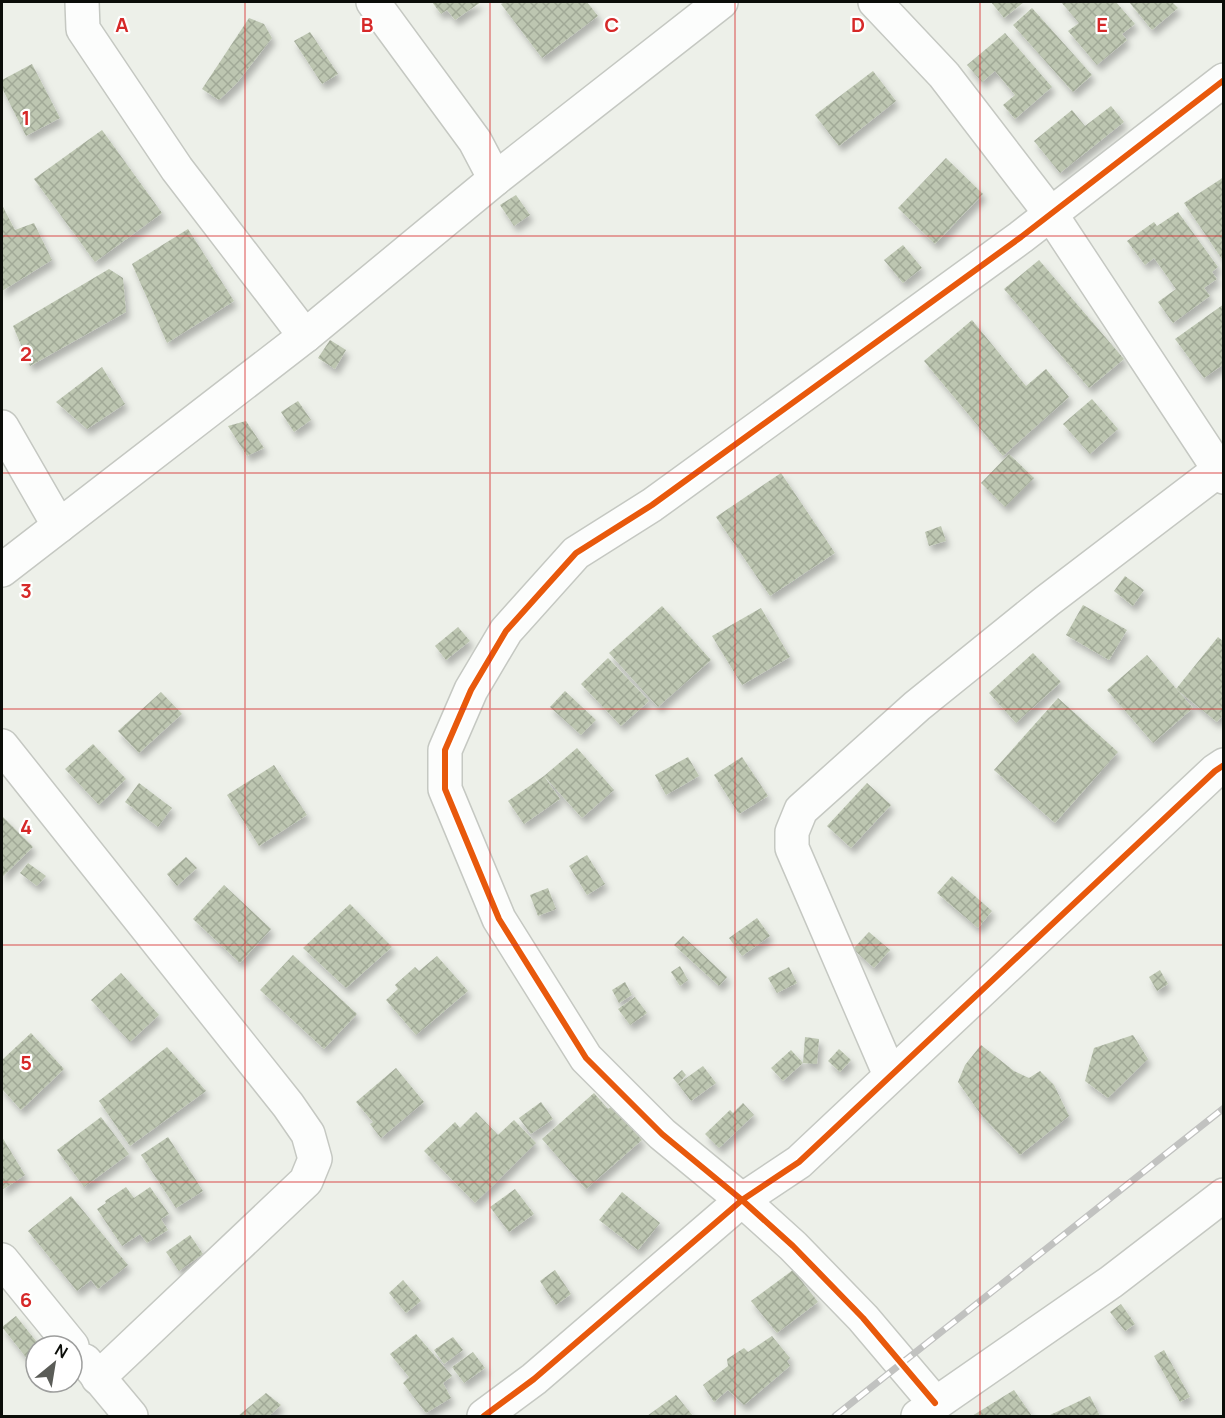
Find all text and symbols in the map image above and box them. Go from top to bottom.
text: A [115,11,129,38]
text: B [361,11,374,38]
text: C [605,11,619,38]
text: D [851,11,865,38]
text: E [1096,11,1108,38]
text: 1 [22,104,30,131]
text: 2 [20,340,32,367]
text: 3 [20,577,32,604]
text: 4 [20,813,32,840]
text: 5 [20,1049,32,1076]
text: 6 [20,1286,32,1313]
north arrow [24,1334,84,1394]
text: N [51,1339,72,1363]

